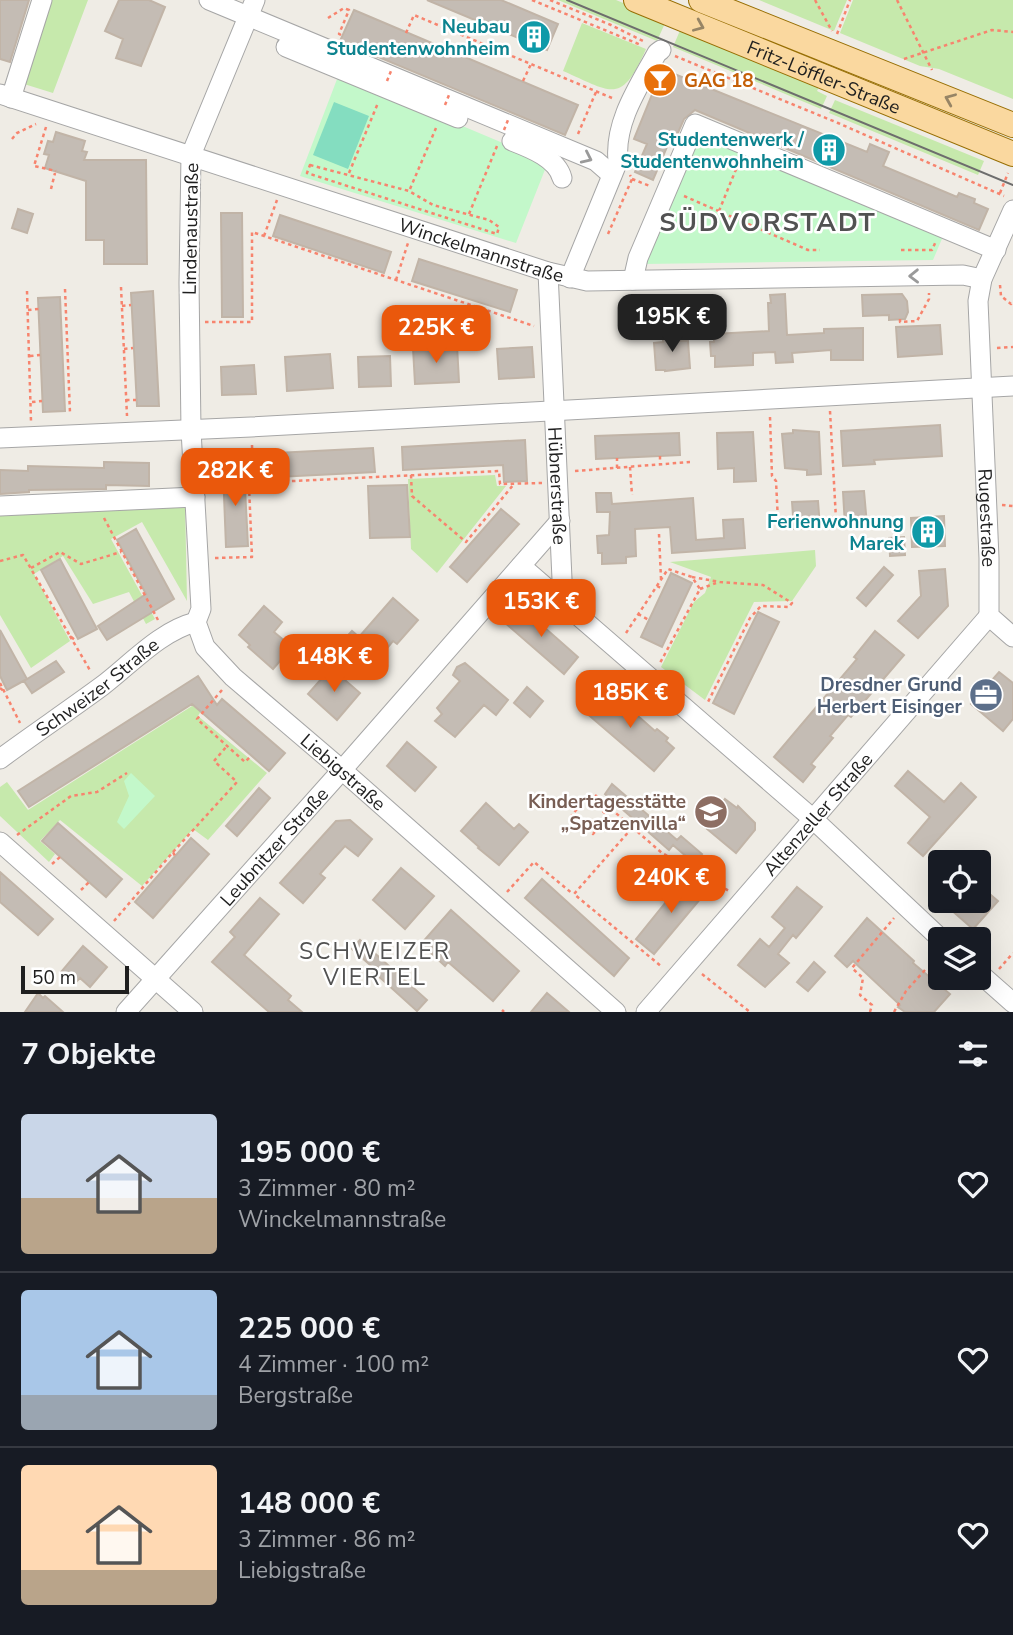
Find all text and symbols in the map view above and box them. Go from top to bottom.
place label: Neubau Studentenwohnheim [326,14,510,62]
building icon: Neubau Studentenwohnheim [515,18,553,56]
one-way arrow [691,18,704,32]
street label: Fritz-Löffler-Straße [743,35,904,121]
bar icon: GAG 18 [641,61,679,99]
place label: GAG 18 [684,68,754,94]
one-way arrow [945,93,957,107]
place label: Studentenwerk / Studentenwohnheim [620,127,805,175]
building icon: Studentenwerk / Studentenwohnheim [810,131,848,169]
one-way arrow [580,150,592,164]
street label: Lindenaustraße [177,163,205,295]
district label: SÜDVORSTADT [659,205,877,240]
street label: Winckelmannstraße [395,212,566,289]
one-way arrow [908,268,919,283]
pin: 195K € [615,294,729,354]
text: 195K € [634,301,710,332]
pin: 225K € [379,306,493,365]
text: 225K € [398,312,474,343]
street label: Hübnerstraße [541,426,572,545]
pin: 282K € [178,448,292,508]
text: 282K € [197,455,273,486]
street label: Rugestraße [971,468,1001,567]
place label: Ferienwohnung Marek [767,509,905,557]
building icon: Ferienwohnung Marek [909,513,947,551]
pin: 153K € [484,580,598,639]
text: 153K € [503,586,579,617]
street label: Schweizer Straße [31,632,165,743]
pin: 148K € [277,634,391,694]
text: 148K € [296,641,372,672]
pin: 185K € [573,670,687,730]
place label: Dresdner Grund Herbert Eisinger [817,672,963,720]
office icon: Dresdner Grund Herbert Eisinger [967,676,1005,714]
text: 185K € [592,677,668,708]
street label: Liebigstraße [294,728,391,817]
street label: Altenzeller Straße [758,747,879,882]
street label: Leubnitzer Straße [214,782,335,912]
place label: Kindertagesstätte „Spatzenvilla“ [528,789,686,837]
school or university icon: Kindertagesstätte „Spatzenvilla“ [692,793,730,831]
map controls [928,850,991,990]
button: locate [928,850,991,913]
pin: 240K € [614,856,728,915]
text: 240K € [633,862,709,893]
button: layers [928,927,991,990]
district label: SCHWEIZER VIERTEL [299,936,451,993]
scale bar [21,963,130,995]
text: 50 m [32,965,76,991]
text: 7 Objekte [21,1034,156,1075]
icon: filters [954,1035,992,1073]
text: 195 000 € [238,1132,380,1173]
icon: home [77,1142,161,1226]
icon: heart [954,1165,992,1203]
text: 3 Zimmer · 80 m² [238,1173,415,1204]
text: Winckelmannstraße [238,1204,446,1235]
text: 225 000 € [238,1308,380,1349]
icon: home [77,1318,161,1402]
icon: heart [954,1341,992,1379]
text: 4 Zimmer · 100 m² [238,1349,429,1380]
text: Bergstraße [238,1380,353,1411]
text: 148 000 € [238,1483,380,1524]
icon: home [77,1493,161,1577]
icon: heart [954,1516,992,1554]
text: 3 Zimmer · 86 m² [238,1524,415,1555]
text: Liebigstraße [238,1555,366,1586]

